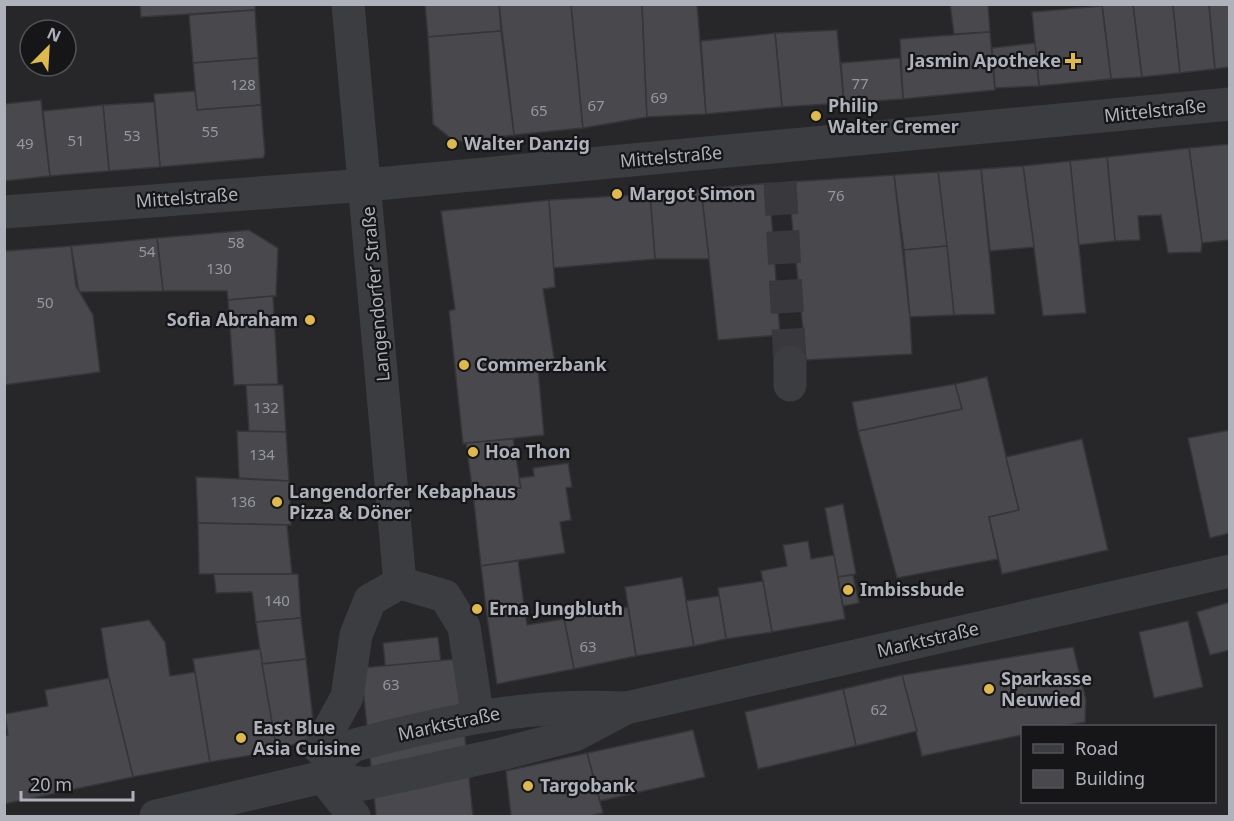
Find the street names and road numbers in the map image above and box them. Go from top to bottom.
street label: Mittelstraße [1103,93,1207,127]
street label: Mittelstraße [619,140,723,172]
street label: Mittelstraße [135,181,239,213]
street label: Langendorfer Straße [355,205,395,383]
street label: Marktstraße [875,616,981,662]
street label: Marktstraße [396,700,502,746]

